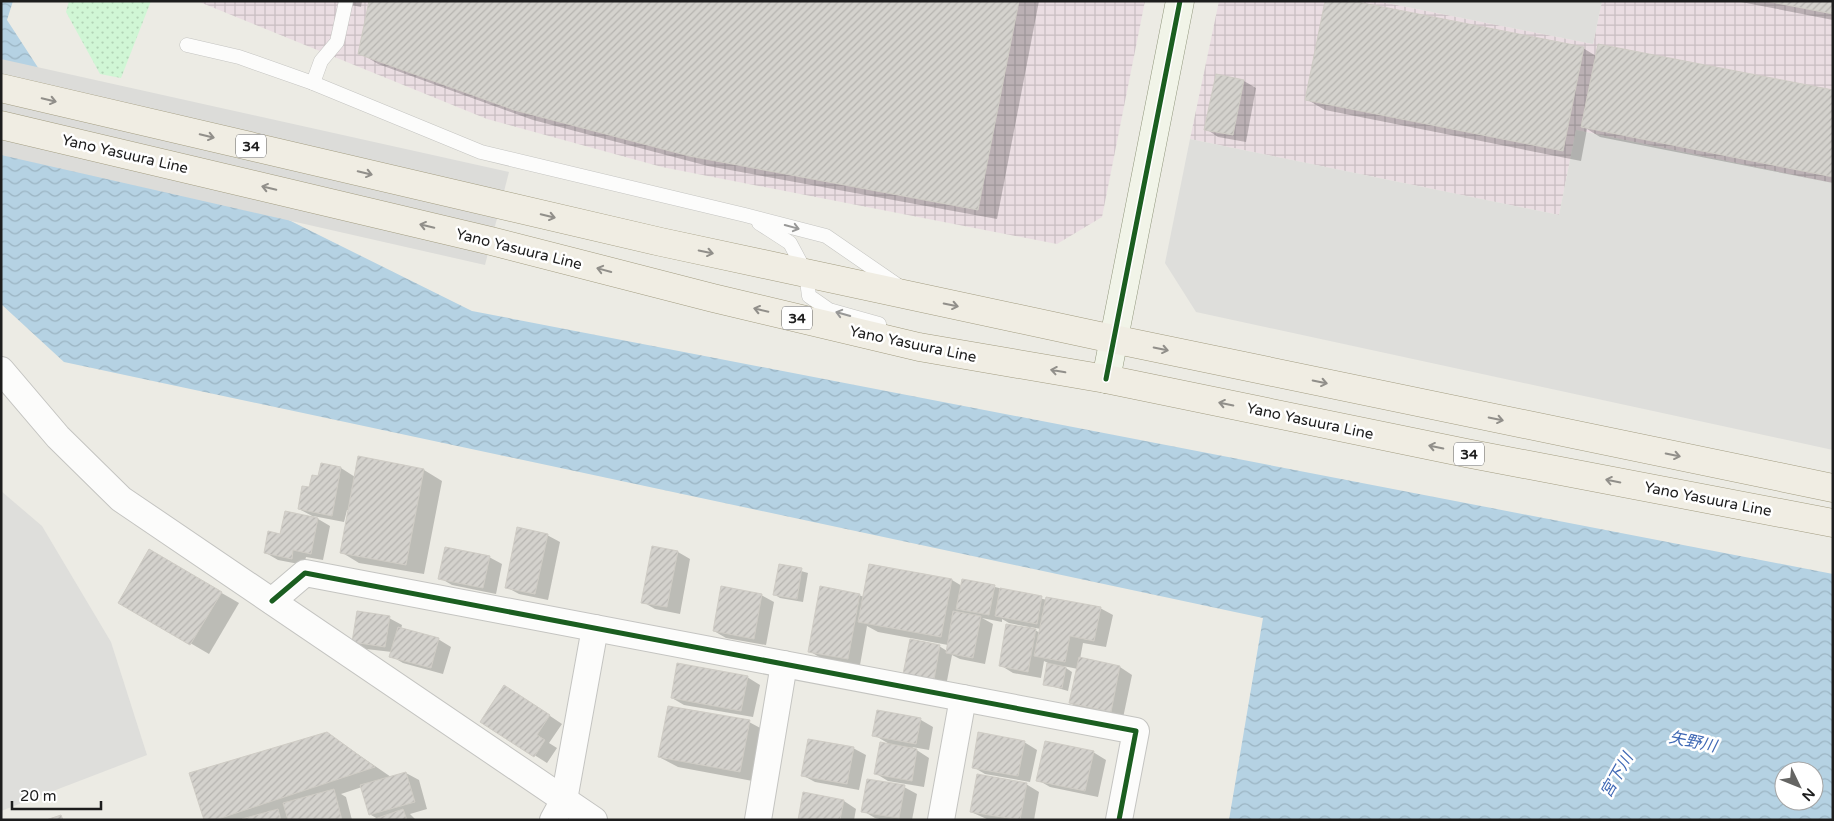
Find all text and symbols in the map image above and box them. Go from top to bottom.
one-way arrow [40,95,56,105]
street label: Yano Yasuura Line [60,131,190,177]
one-way arrow [199,132,215,141]
road number: 34 [236,134,266,158]
one-way arrow [357,169,373,178]
one-way arrow [261,183,277,192]
one-way arrow [540,212,556,221]
one-way arrow [419,221,435,230]
one-way arrow [784,223,800,233]
street label: Yano Yasuura Line [454,225,584,273]
one-way arrow [698,248,714,257]
one-way arrow [596,265,612,274]
one-way arrow [942,300,958,310]
one-way arrow [754,305,770,314]
road number: 34 [782,306,812,330]
one-way arrow [836,308,852,318]
street label: Yano Yasuura Line [848,322,978,366]
one-way arrow [1152,345,1168,354]
one-way arrow [1050,366,1066,376]
one-way arrow [1312,378,1328,387]
one-way arrow [1218,399,1234,408]
street label: Yano Yasuura Line [1245,399,1375,443]
one-way arrow [1488,415,1504,424]
one-way arrow [1429,442,1445,452]
road number: 34 [1454,442,1484,466]
one-way arrow [1664,451,1680,460]
one-way arrow [1605,476,1621,486]
street label: Yano Yasuura Line [1643,478,1773,520]
water label: 矢野川 [1667,727,1720,757]
water label: 宮下川 [1596,748,1639,801]
north arrow [1774,761,1824,811]
scale bar [12,778,101,810]
text: N [1798,785,1818,804]
text: 20 m [20,787,57,805]

